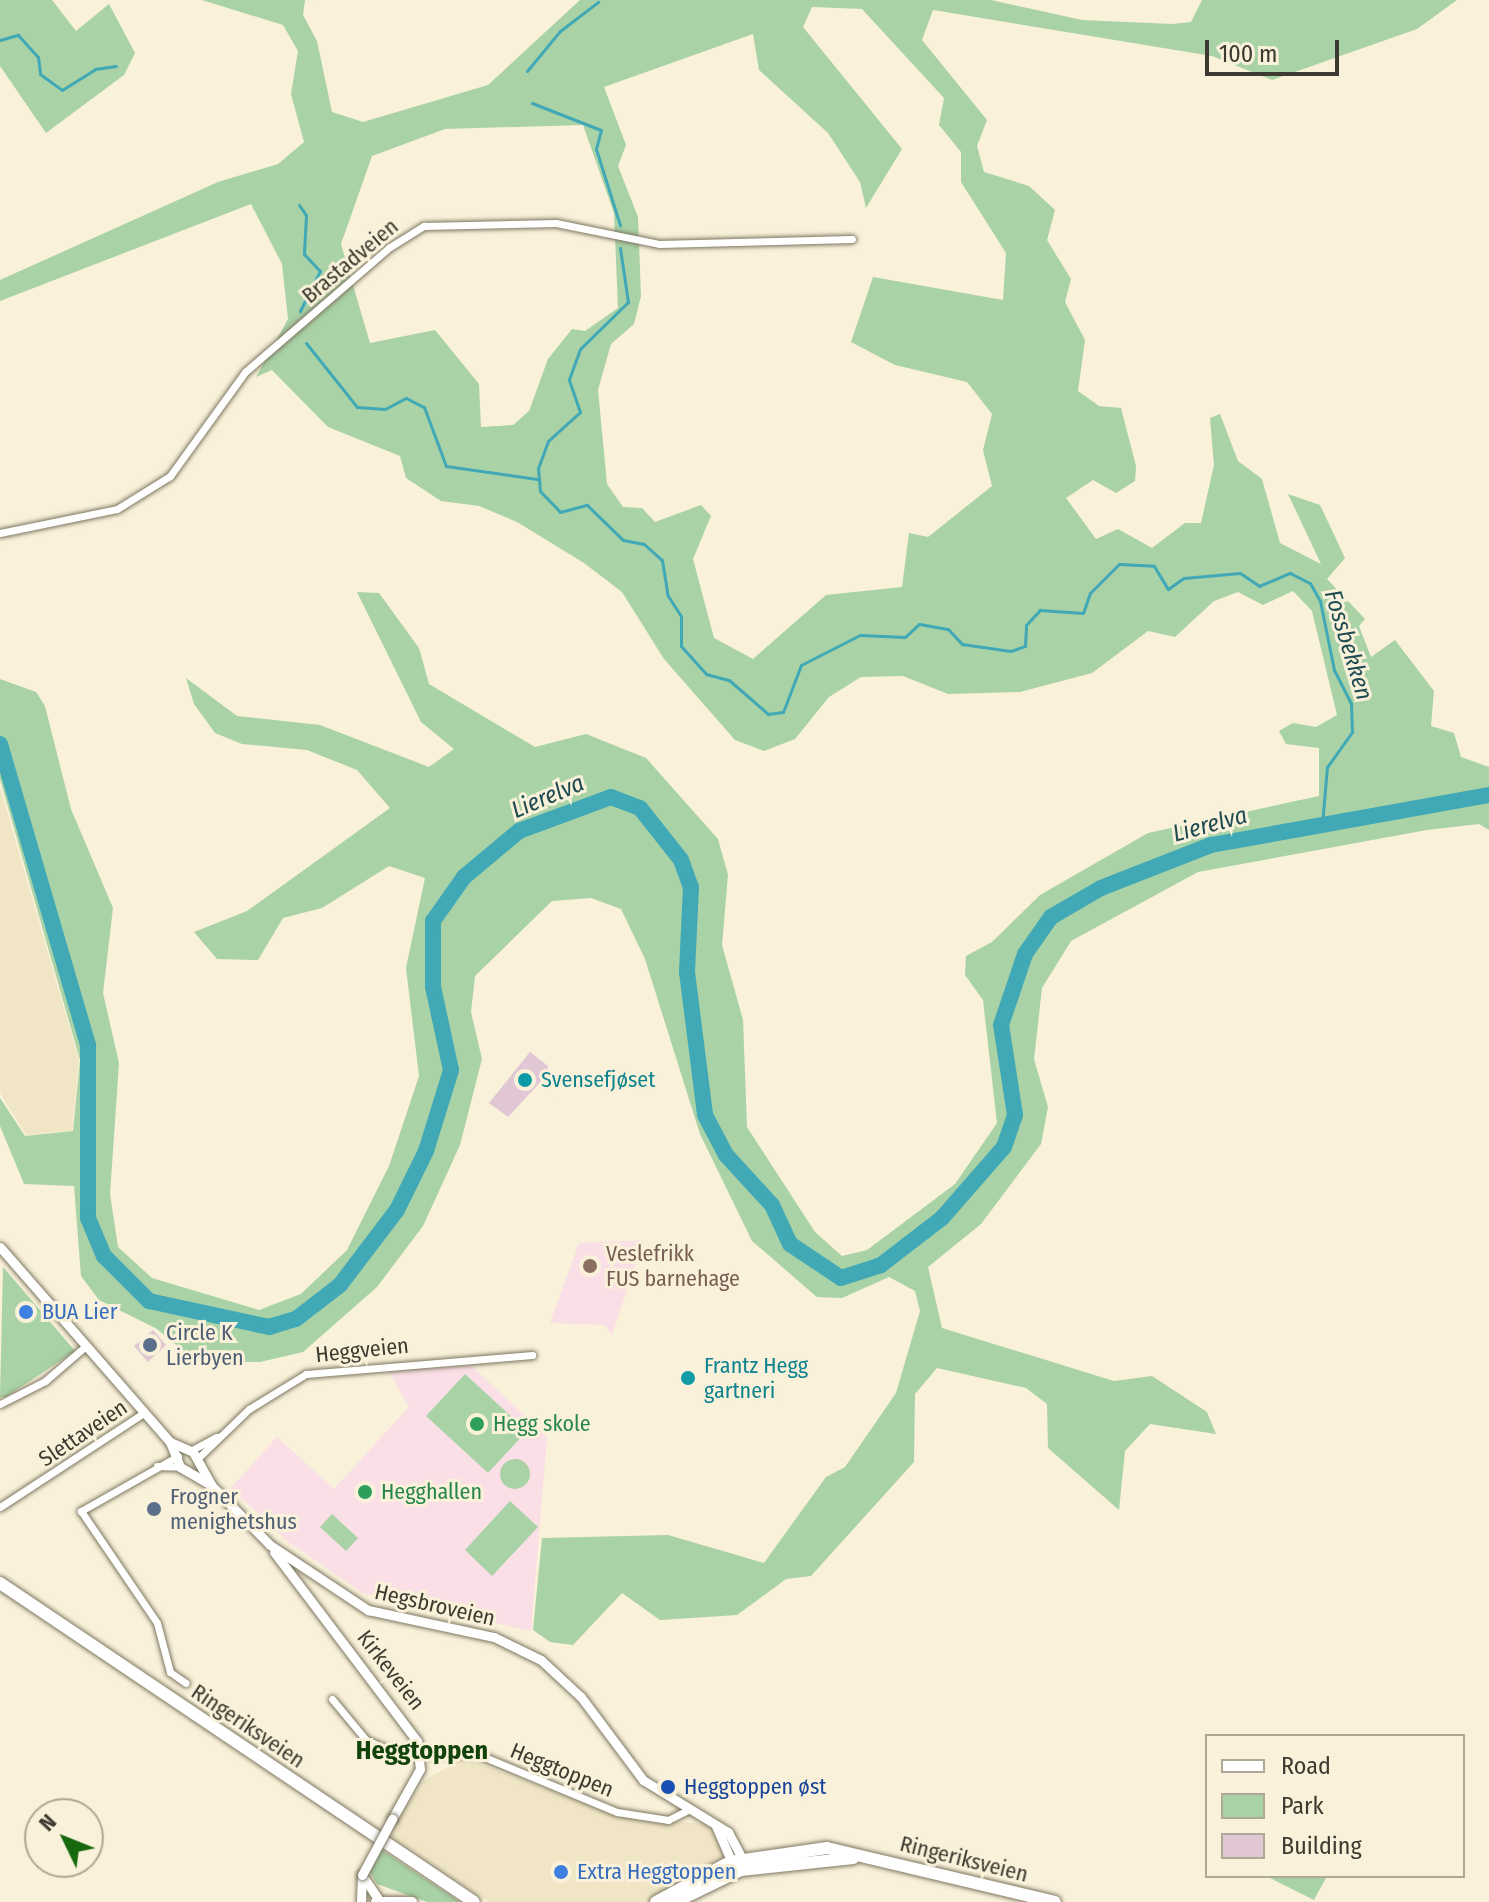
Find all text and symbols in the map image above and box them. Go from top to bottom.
scale bar [1209,24,1343,74]
text: 100 m [1219,40,1277,68]
street label: Brastadveien [297,213,403,309]
water label: Fossbekken [1318,586,1378,704]
water label: Lierelva [507,769,589,825]
water label: Lierelva [1170,801,1250,849]
place label: Svensefjøset [541,1067,655,1093]
marker: Svensefjøset [516,1071,534,1089]
place label: Veslefrikk FUS barnehage [606,1240,740,1292]
marker: Veslefrikk FUS barnehage [581,1257,599,1275]
place label: BUA Lier [42,1299,117,1325]
marker: BUA Lier [17,1303,35,1321]
place label: Circle K Lierbyen [166,1319,244,1370]
street label: Heggveien [314,1332,410,1368]
marker: Circle K Lierbyen [141,1336,159,1354]
place label: Frantz Hegg gartneri [704,1352,808,1404]
marker: Frantz Hegg gartneri [679,1369,697,1387]
street label: Slettaveien [34,1394,132,1472]
place label: Hegg skole [493,1411,591,1437]
marker: Hegg skole [468,1415,486,1433]
place label: Hegghallen [381,1479,482,1505]
place label: Frogner menighetshus [170,1483,297,1534]
marker: Hegghallen [356,1483,374,1501]
marker: Frogner menighetshus [145,1500,163,1518]
street label: Hegsbroveien [372,1578,498,1632]
street label: Kirkeveien [352,1625,430,1715]
street label: Ringeriksveien [186,1678,310,1774]
legend [1205,1734,1465,1878]
district label: Heggtoppen [356,1735,488,1767]
street label: Heggtoppen [506,1737,618,1803]
text: Road [1281,1752,1331,1780]
place label: Heggtoppen øst [684,1774,827,1800]
marker: Heggtoppen øst [659,1778,677,1796]
text: Park [1281,1792,1324,1820]
north arrow [24,1798,104,1878]
text: N [33,1809,62,1837]
street label: Ringeriksveien [897,1830,1031,1888]
text: Building [1281,1832,1362,1860]
place label: Extra Heggtoppen [577,1859,736,1885]
marker: Extra Heggtoppen [552,1863,570,1881]

